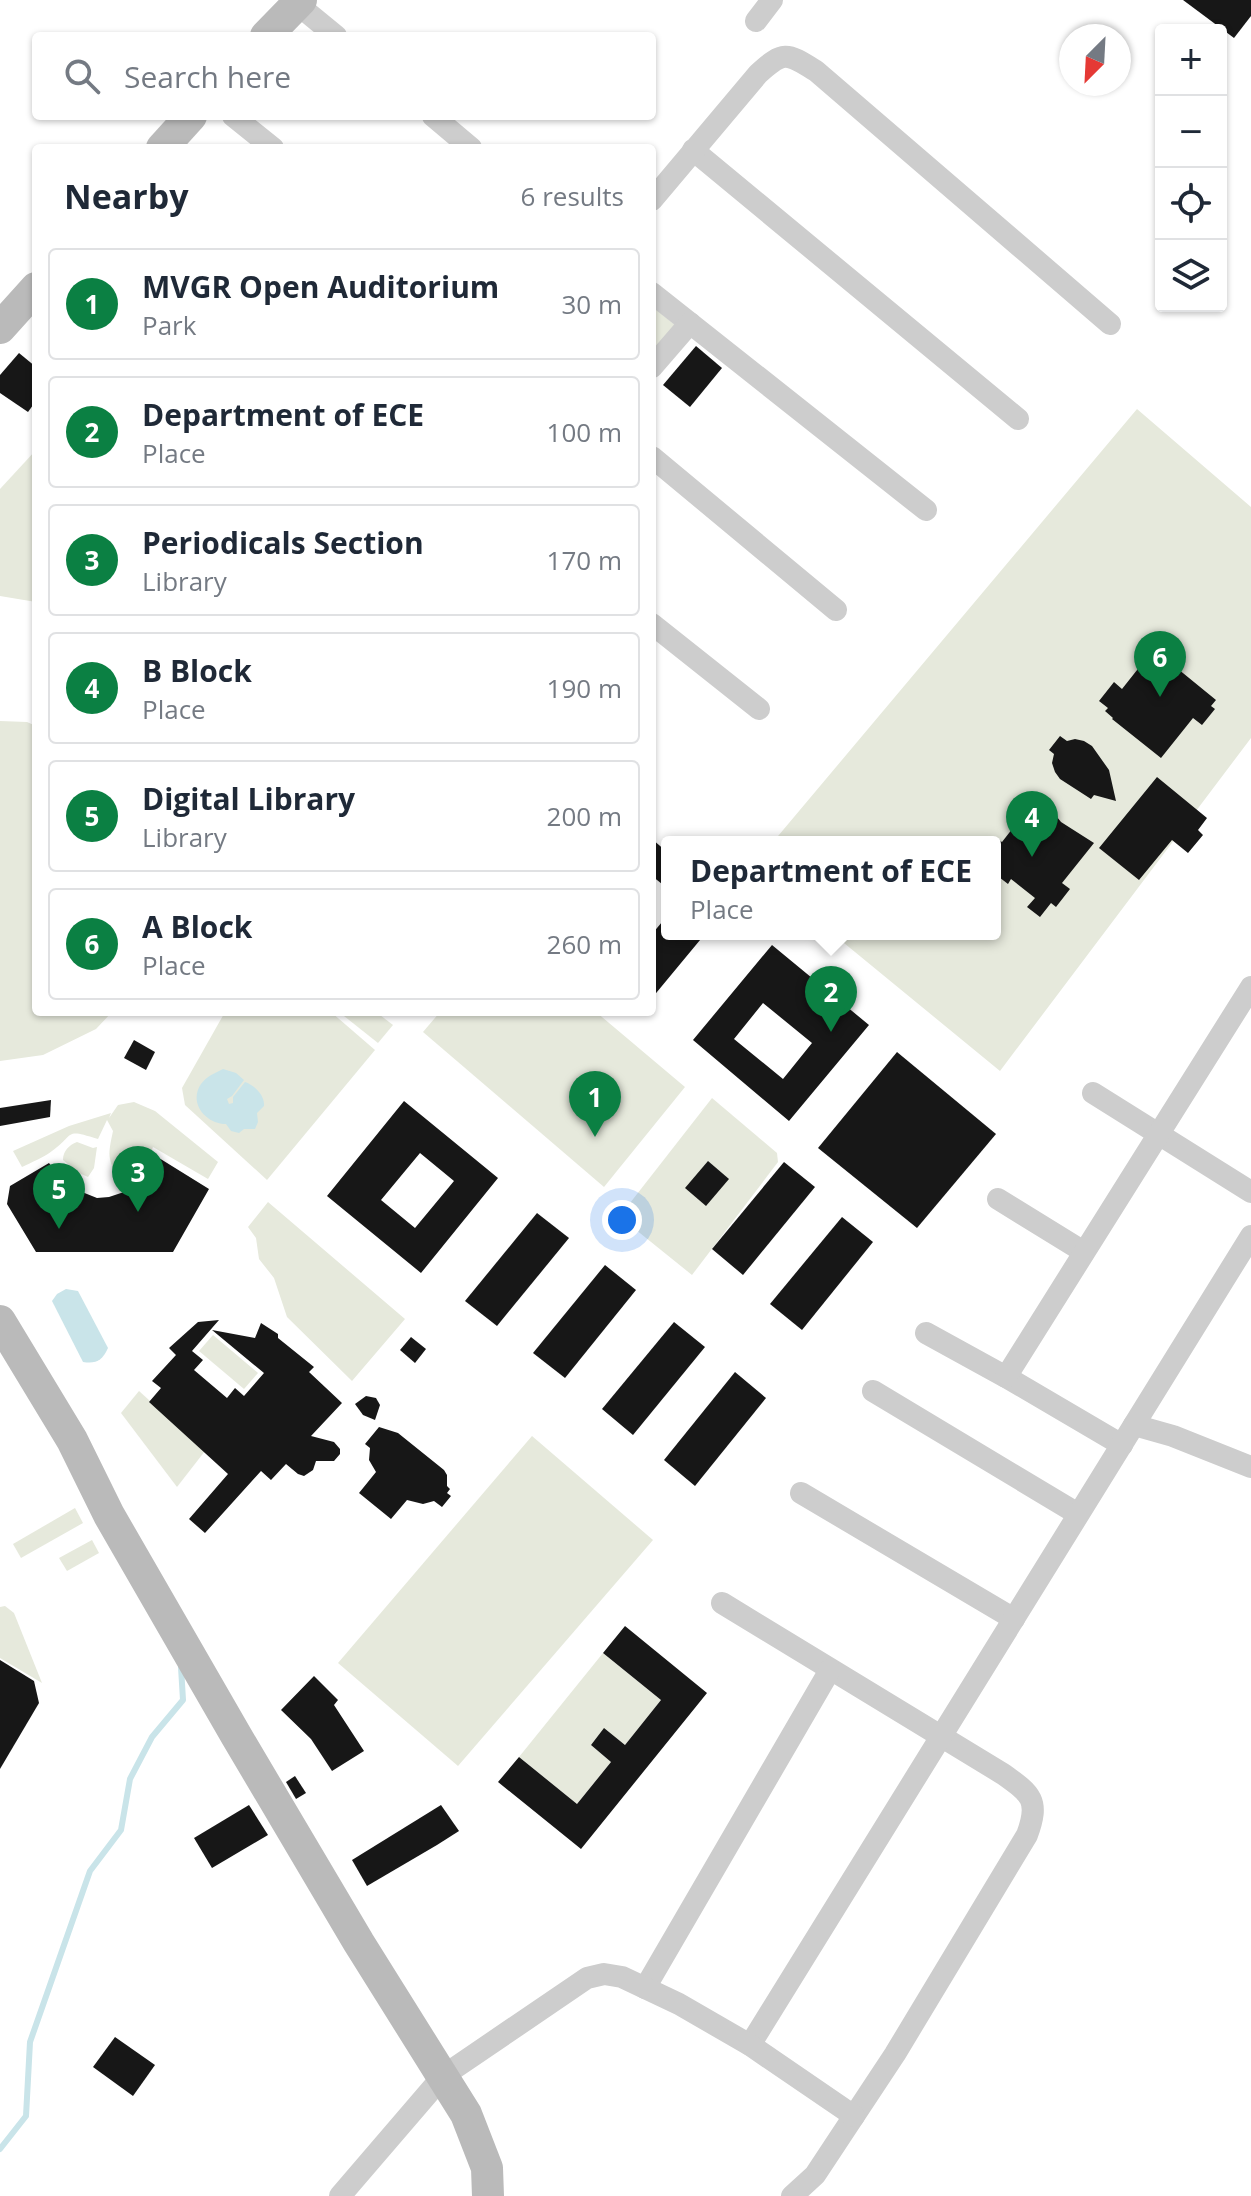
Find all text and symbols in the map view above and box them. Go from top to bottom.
north arrow [1059,24,1131,96]
map controls [1155,24,1227,312]
button: + [1155,24,1227,96]
search box [32,32,656,120]
icon: search [60,54,104,98]
text: Search here [124,56,291,97]
button: − [1155,96,1227,168]
button: locate [1155,168,1227,240]
text: Nearby [64,173,189,219]
text: 6 results [521,178,624,214]
button: layers [1155,240,1227,312]
text: MVGR Open Auditorium [142,266,499,307]
text: 1 [85,286,99,322]
text: 30 m [561,286,622,322]
text: Park [142,307,196,343]
text: Department of ECE [142,394,424,435]
text: 2 [85,414,99,450]
text: 100 m [547,414,622,450]
text: Place [142,435,206,471]
text: Periodicals Section [142,522,424,563]
text: 3 [85,542,99,578]
text: 170 m [547,542,622,578]
text: Library [142,563,227,599]
pin: 6 [1134,631,1186,697]
text: B Block [142,650,252,691]
text: 4 [85,670,99,706]
text: 190 m [547,670,622,706]
text: Place [142,691,206,727]
text: Digital Library [142,778,355,819]
pin: 4 [1006,791,1058,857]
text: 5 [85,798,99,834]
text: 200 m [547,798,622,834]
text: Library [142,819,227,855]
popup [661,836,1001,940]
text: Department of ECE [690,850,972,891]
text: Place [690,891,754,927]
text: A Block [142,906,252,947]
text: 6 [85,926,99,962]
text: 260 m [547,926,622,962]
text: Place [142,947,206,983]
pin: 2 [805,966,857,1032]
pin: 1 [569,1071,621,1137]
pin: 3 [112,1146,164,1212]
pin: 5 [33,1163,85,1229]
your location [602,1200,642,1240]

